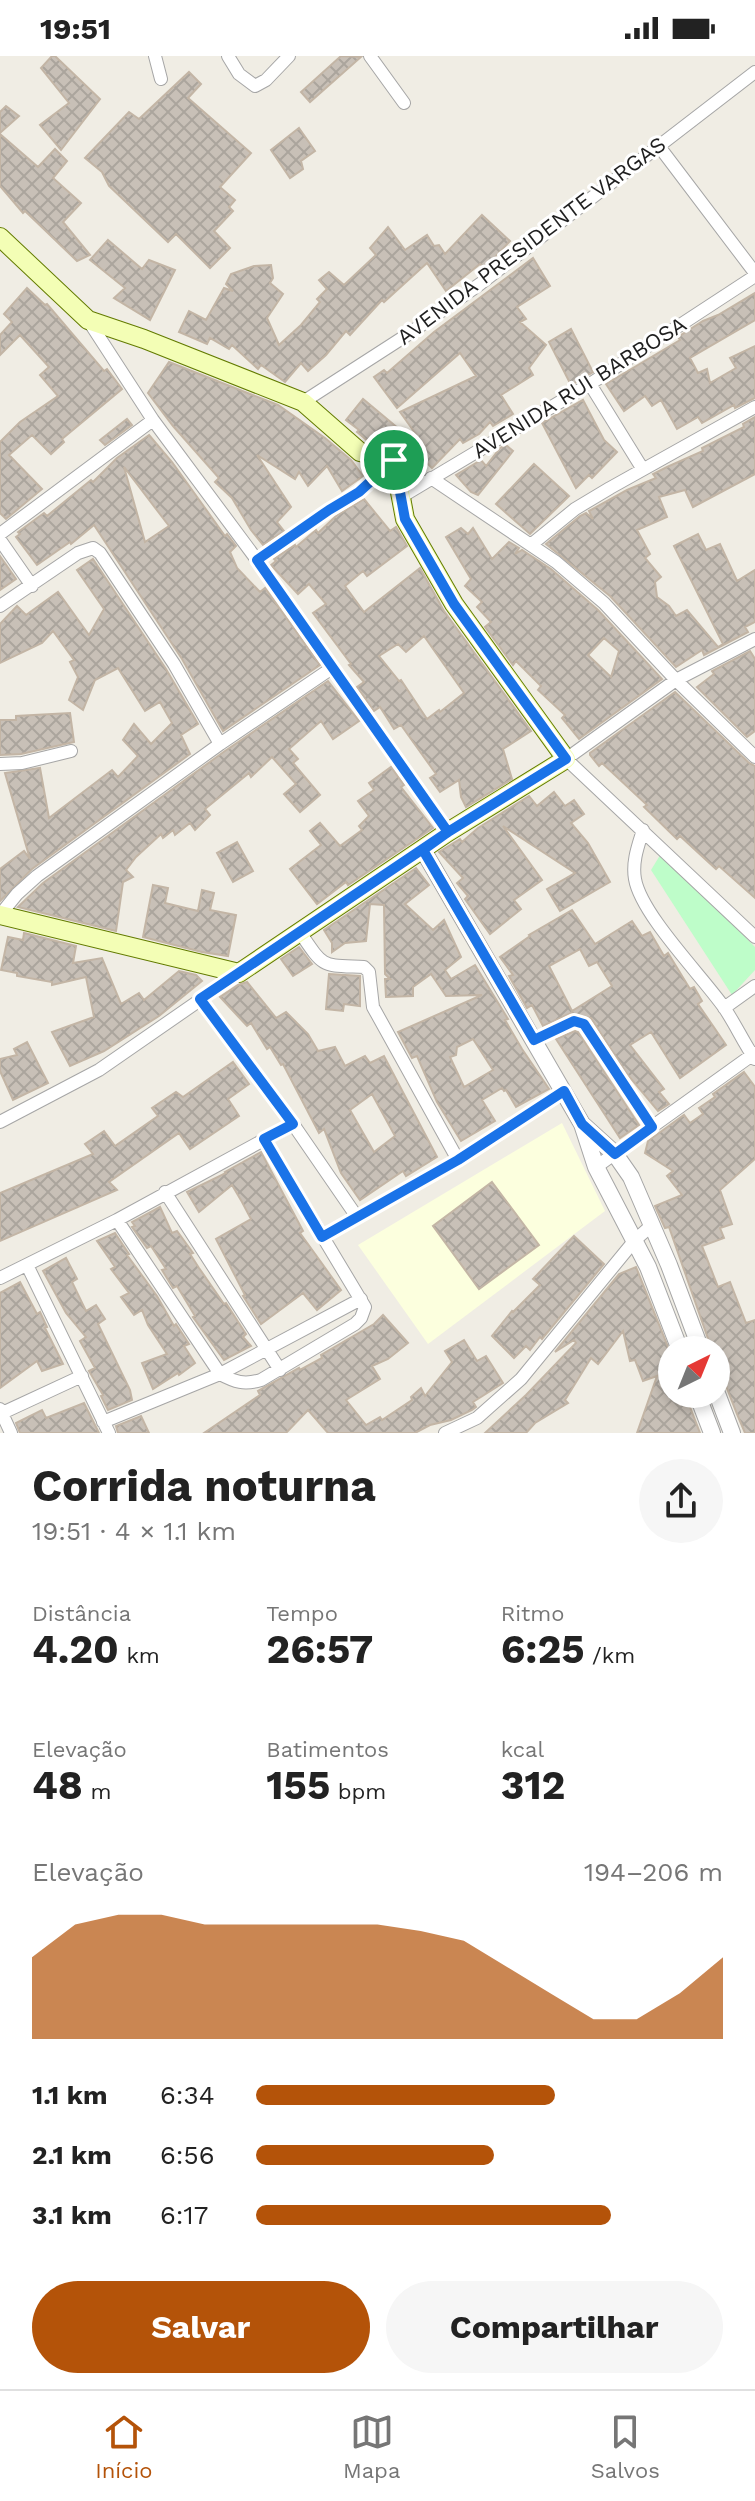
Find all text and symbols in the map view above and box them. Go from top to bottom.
text: 19:51 [40,11,111,46]
street label: AVENIDA PRESIDENTE VARGAS [392,131,671,350]
street label: AVENIDA RUI BARBOSA [468,311,691,464]
pin [360,426,428,494]
icon: arrive [372,438,416,482]
north arrow [658,1336,730,1408]
map controls [658,1336,730,1408]
button: share [639,1459,723,1543]
text: Corrida noturna [32,1460,376,1512]
text: 19:51 · 4 × 1.1 km [32,1516,236,1546]
text: Distância [32,1601,131,1626]
text: Tempo [266,1601,338,1626]
text: Ritmo [501,1601,564,1626]
text: 4.20 [32,1626,119,1673]
text: 26:57 [266,1626,373,1673]
text: 6:25 [501,1626,585,1673]
text: km [119,1643,160,1668]
text: /km [585,1643,635,1668]
text: Elevação [32,1737,127,1762]
text: Batimentos [266,1737,389,1762]
text: kcal [501,1737,544,1762]
text: 48 [32,1762,83,1809]
text: 155 [266,1762,330,1809]
text: 312 [501,1762,565,1809]
text: m [83,1779,111,1804]
text: bpm [330,1779,386,1804]
text: Elevação [32,1857,144,1887]
text: 194–206 m [584,1857,723,1887]
text: 1.1 km [32,2080,107,2110]
text: 6:34 [160,2080,215,2110]
text: 2.1 km [32,2140,112,2170]
text: 6:56 [160,2140,214,2170]
text: 3.1 km [32,2200,112,2230]
text: 6:17 [160,2200,208,2230]
button: Salvar [32,2281,370,2373]
button: Compartilhar [386,2281,723,2373]
tab: Início [95,2410,153,2483]
tab: Mapa [343,2410,400,2483]
tab: Salvos [591,2410,660,2483]

